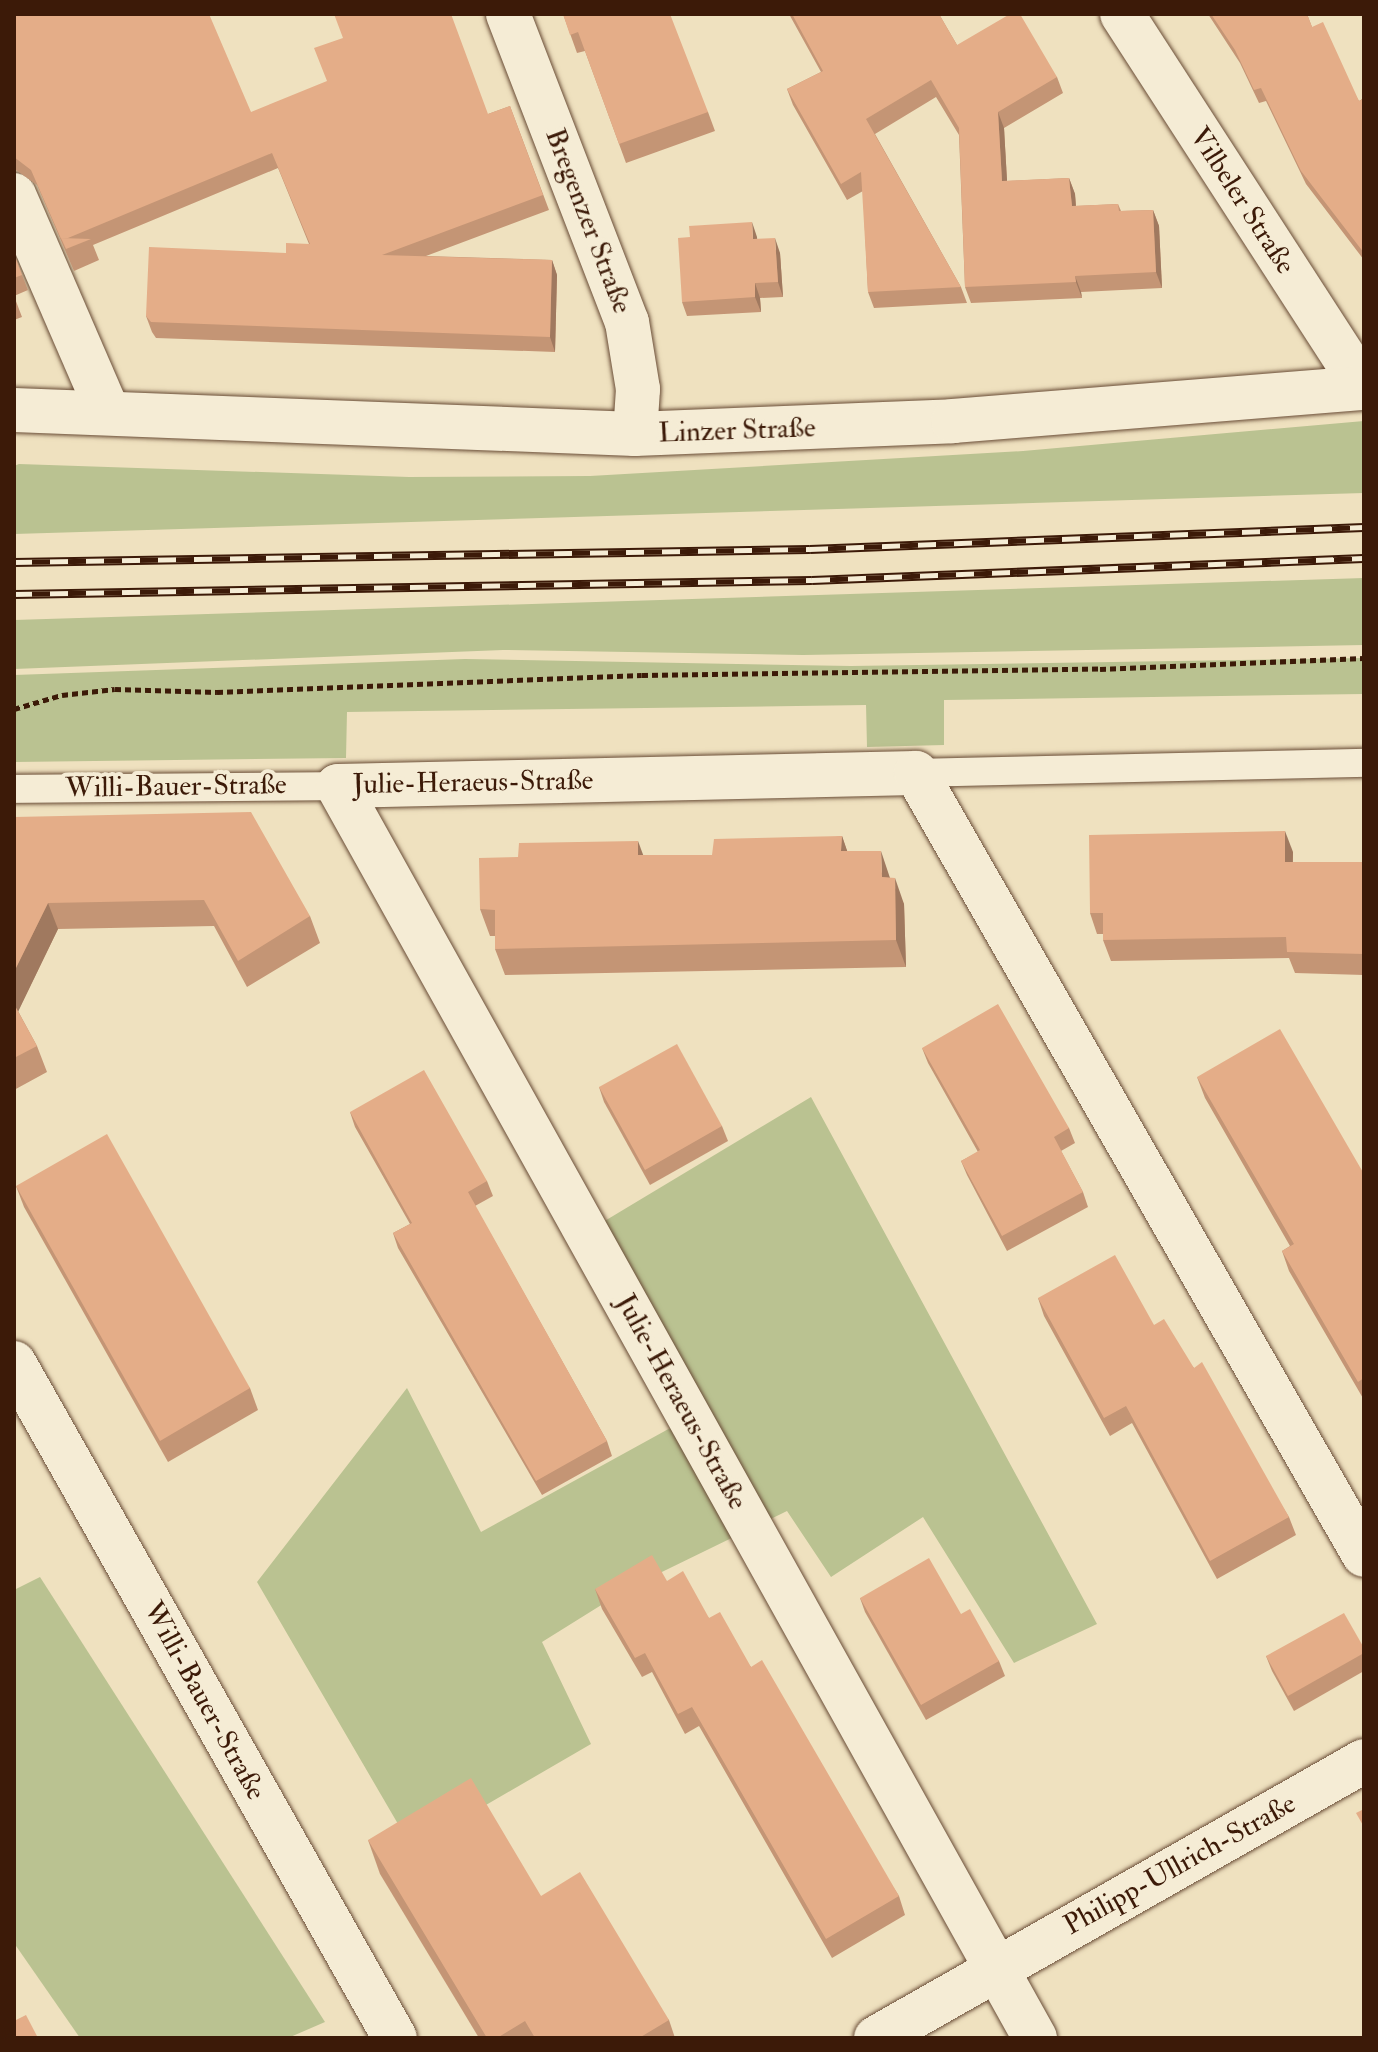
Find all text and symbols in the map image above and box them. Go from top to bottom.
street label: Vilbeler Straße [1182,121,1302,281]
street label: Bregenzer Straße [537,124,639,318]
street label: Linzer Straße [658,411,816,451]
street label: Julie-Heraeus-Straße [352,764,594,802]
street label: Willi-Bauer-Straße [65,768,287,806]
street label: Julie-Heraeus-Straße [608,1289,754,1515]
street label: Willi-Bauer-Straße [136,1596,272,1806]
street label: Philipp-Ullrich-Straße [1058,1787,1302,1943]

